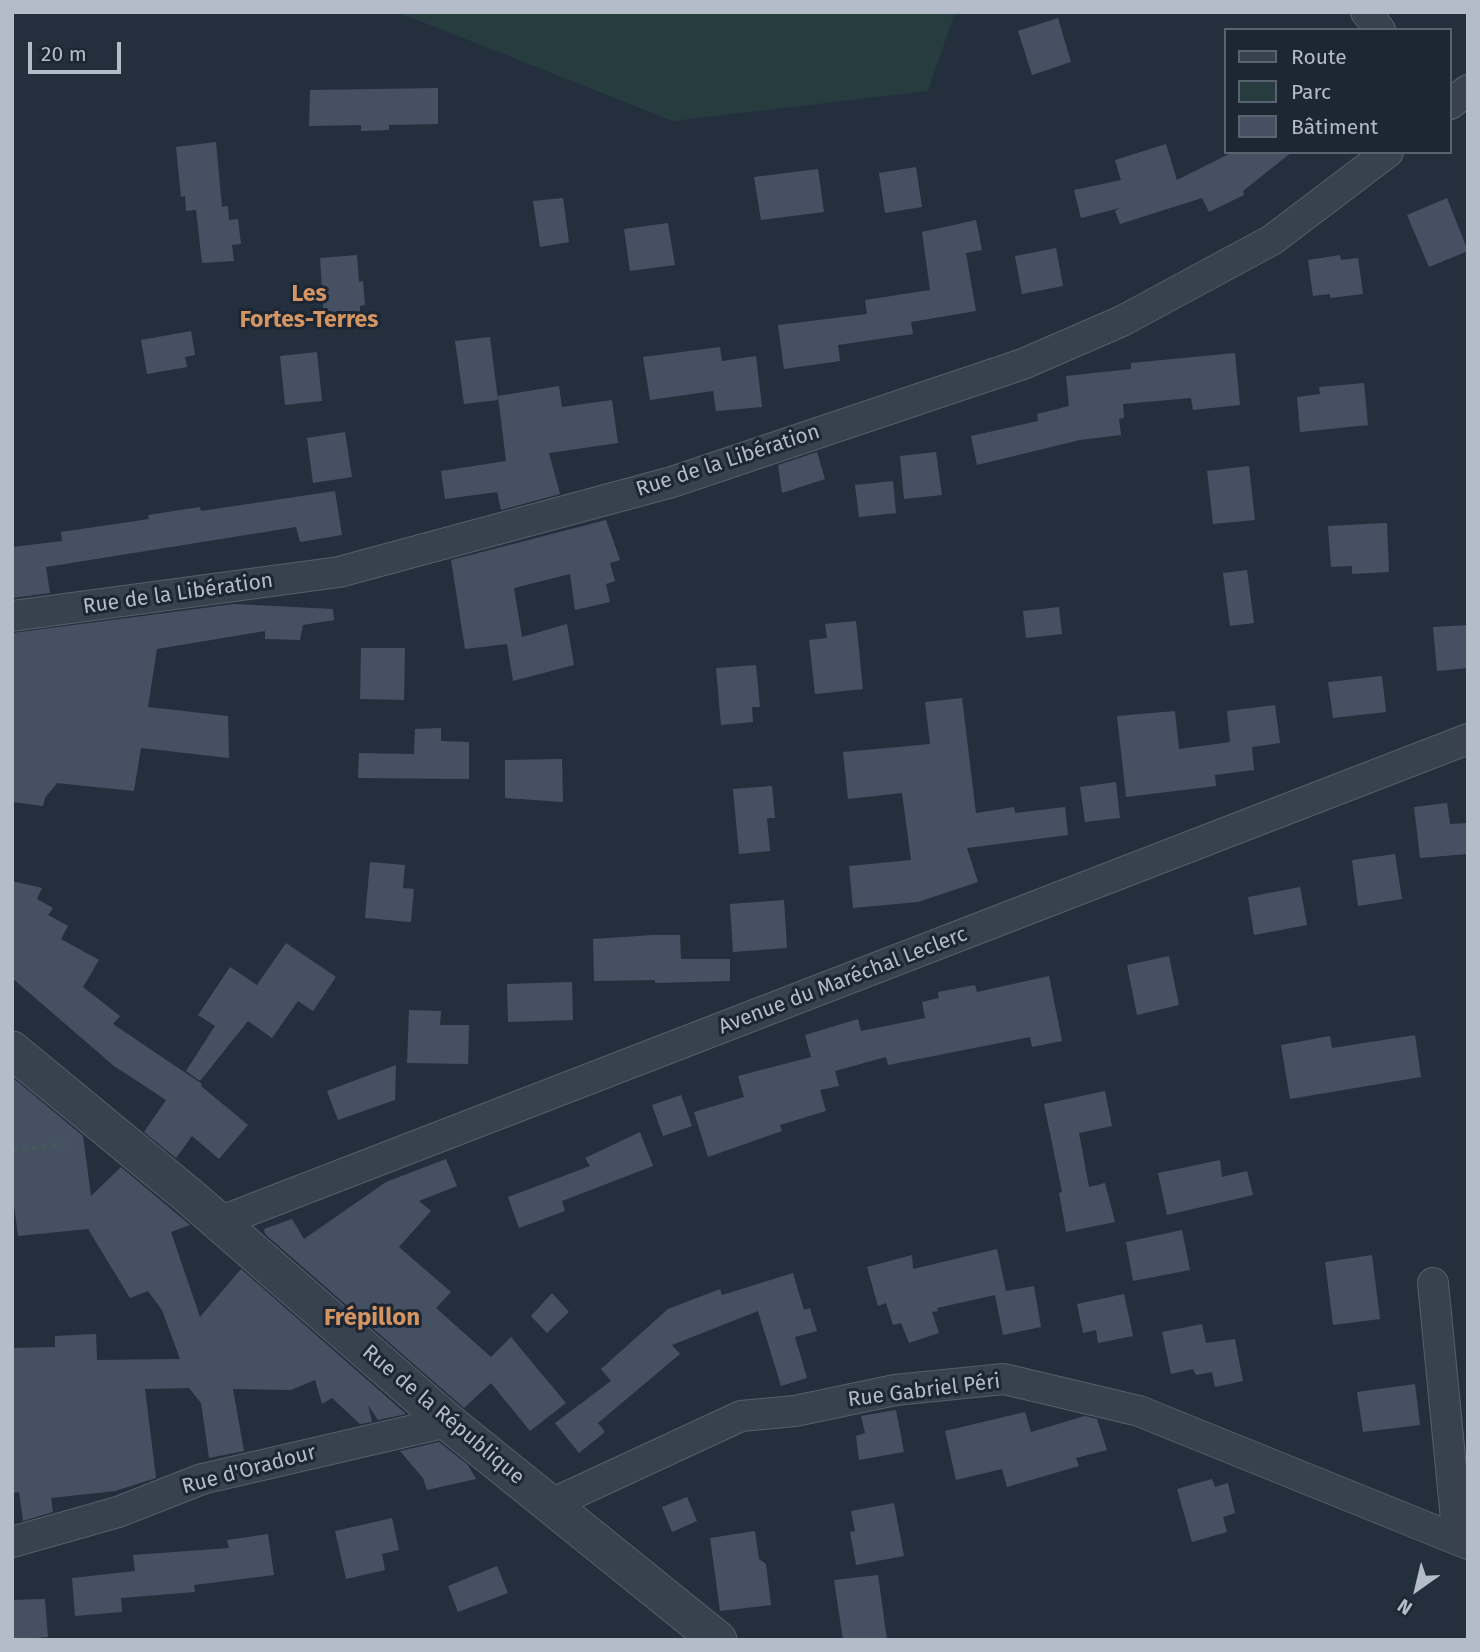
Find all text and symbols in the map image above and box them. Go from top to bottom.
scale bar [32,28,124,72]
legend [1224,28,1452,154]
text: 20 m [41,41,87,67]
text: Route [1291,44,1347,70]
text: Parc [1291,79,1331,105]
text: Bâtiment [1291,114,1378,140]
district label: Les Fortes-Terres [240,281,378,335]
street label: Rue de la Libération [633,419,823,503]
street label: Rue de la Libération [81,568,275,620]
street label: Avenue du Maréchal Leclerc [715,922,971,1040]
district label: Frépillon [324,1304,420,1332]
street label: Rue de la République [357,1340,529,1490]
street label: Rue Gabriel Péri [846,1369,1002,1413]
street label: Rue d'Oradour [179,1440,319,1500]
north arrow [1382,1554,1452,1624]
text: N [1393,1594,1417,1620]

